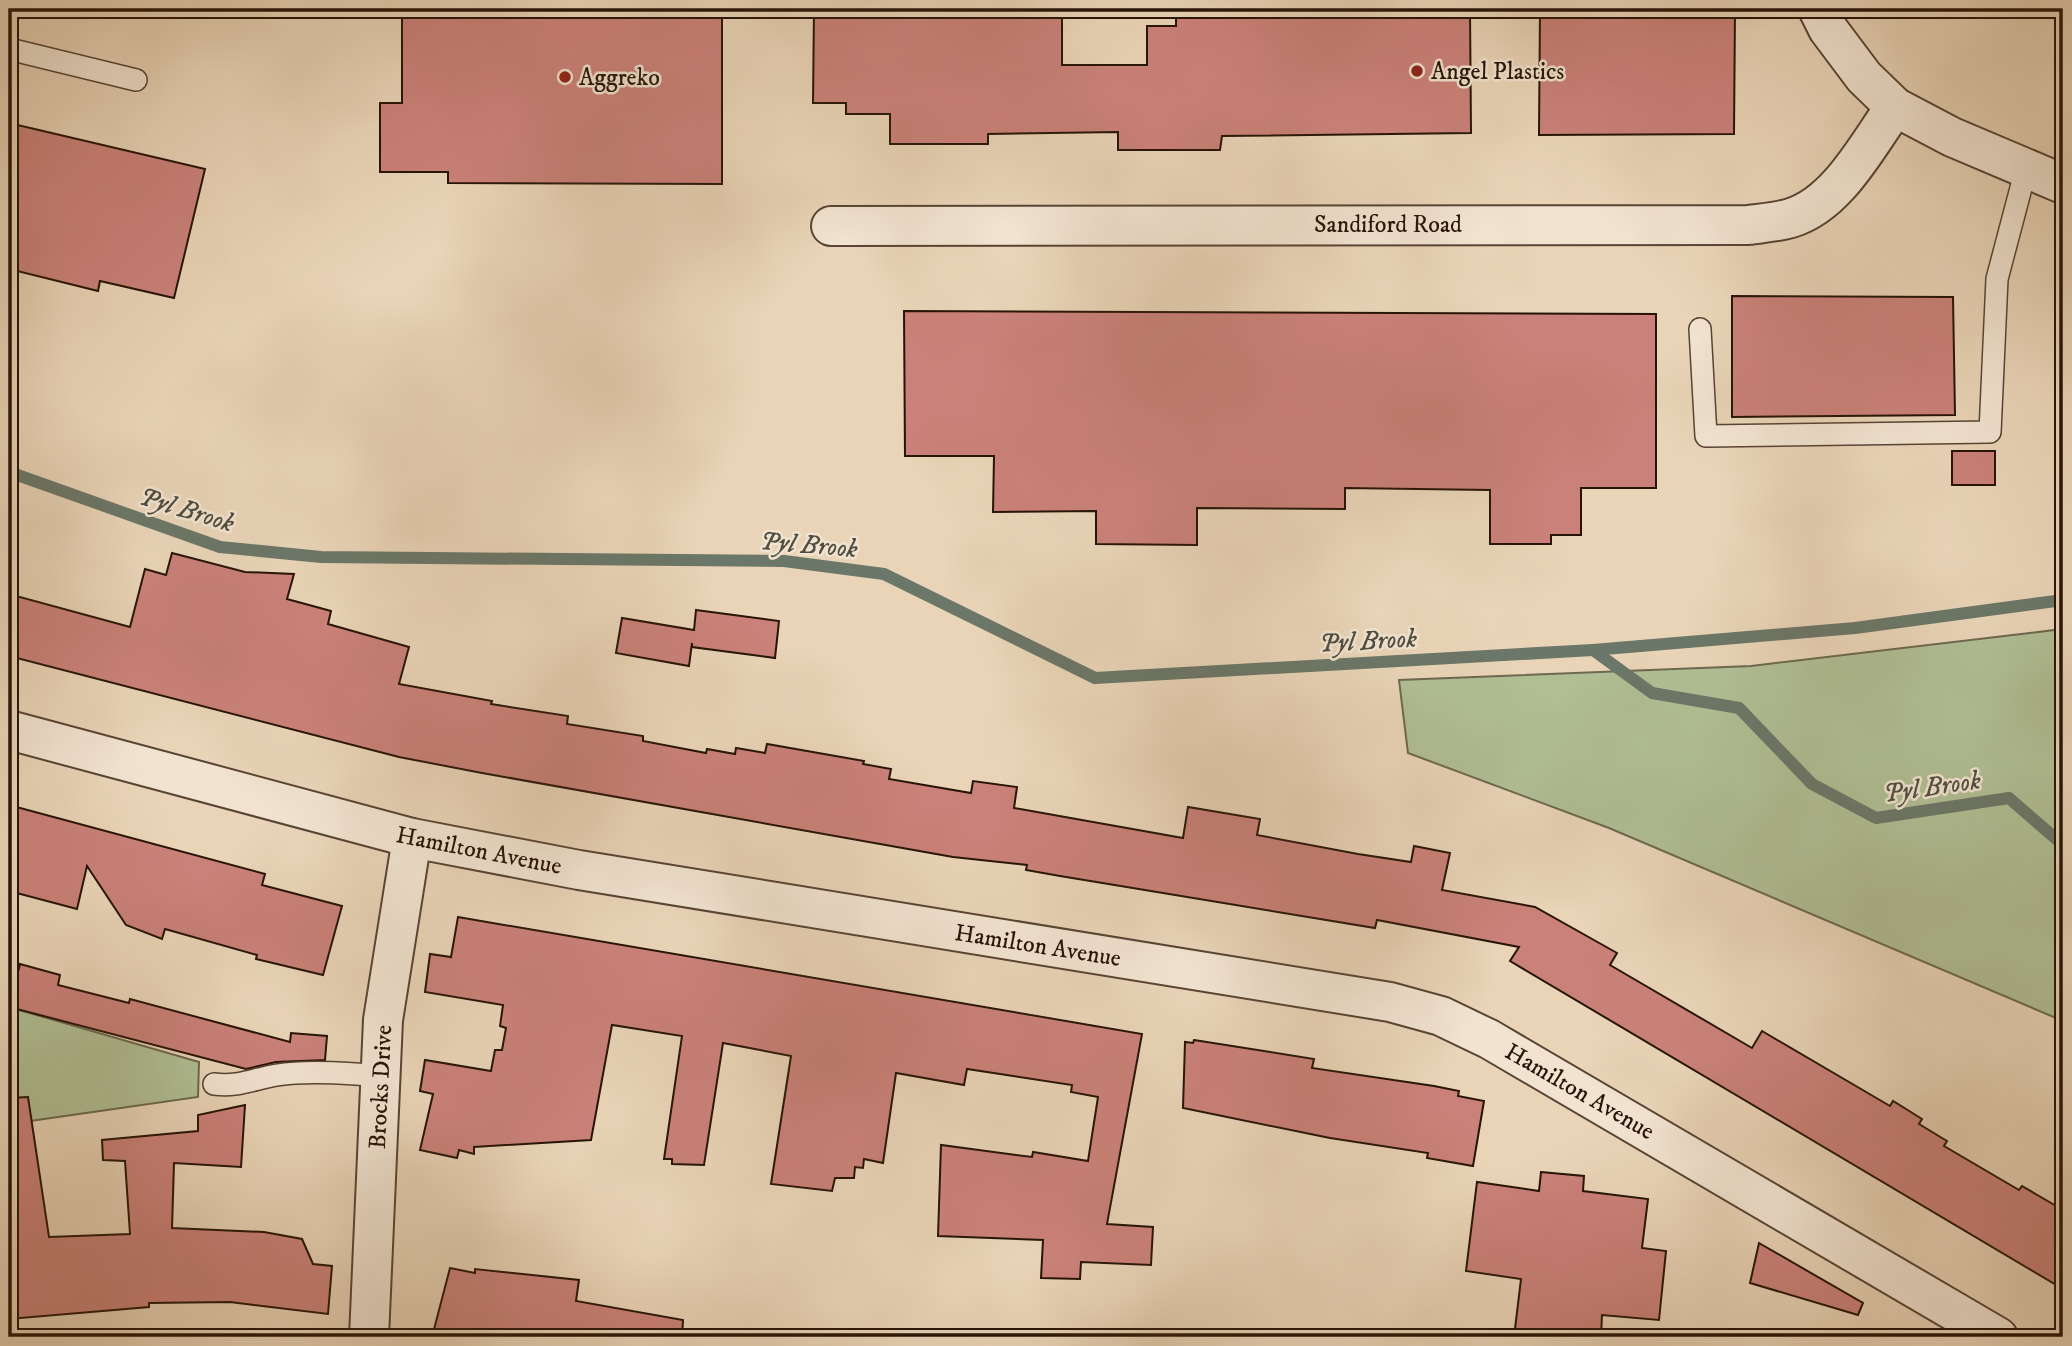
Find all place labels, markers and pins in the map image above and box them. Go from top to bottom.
place label: Angel Plastics [1431,57,1564,87]
place label: Aggreko [579,63,660,93]
marker: Angel Plastics [1409,63,1425,79]
marker: Aggreko [557,69,573,85]

